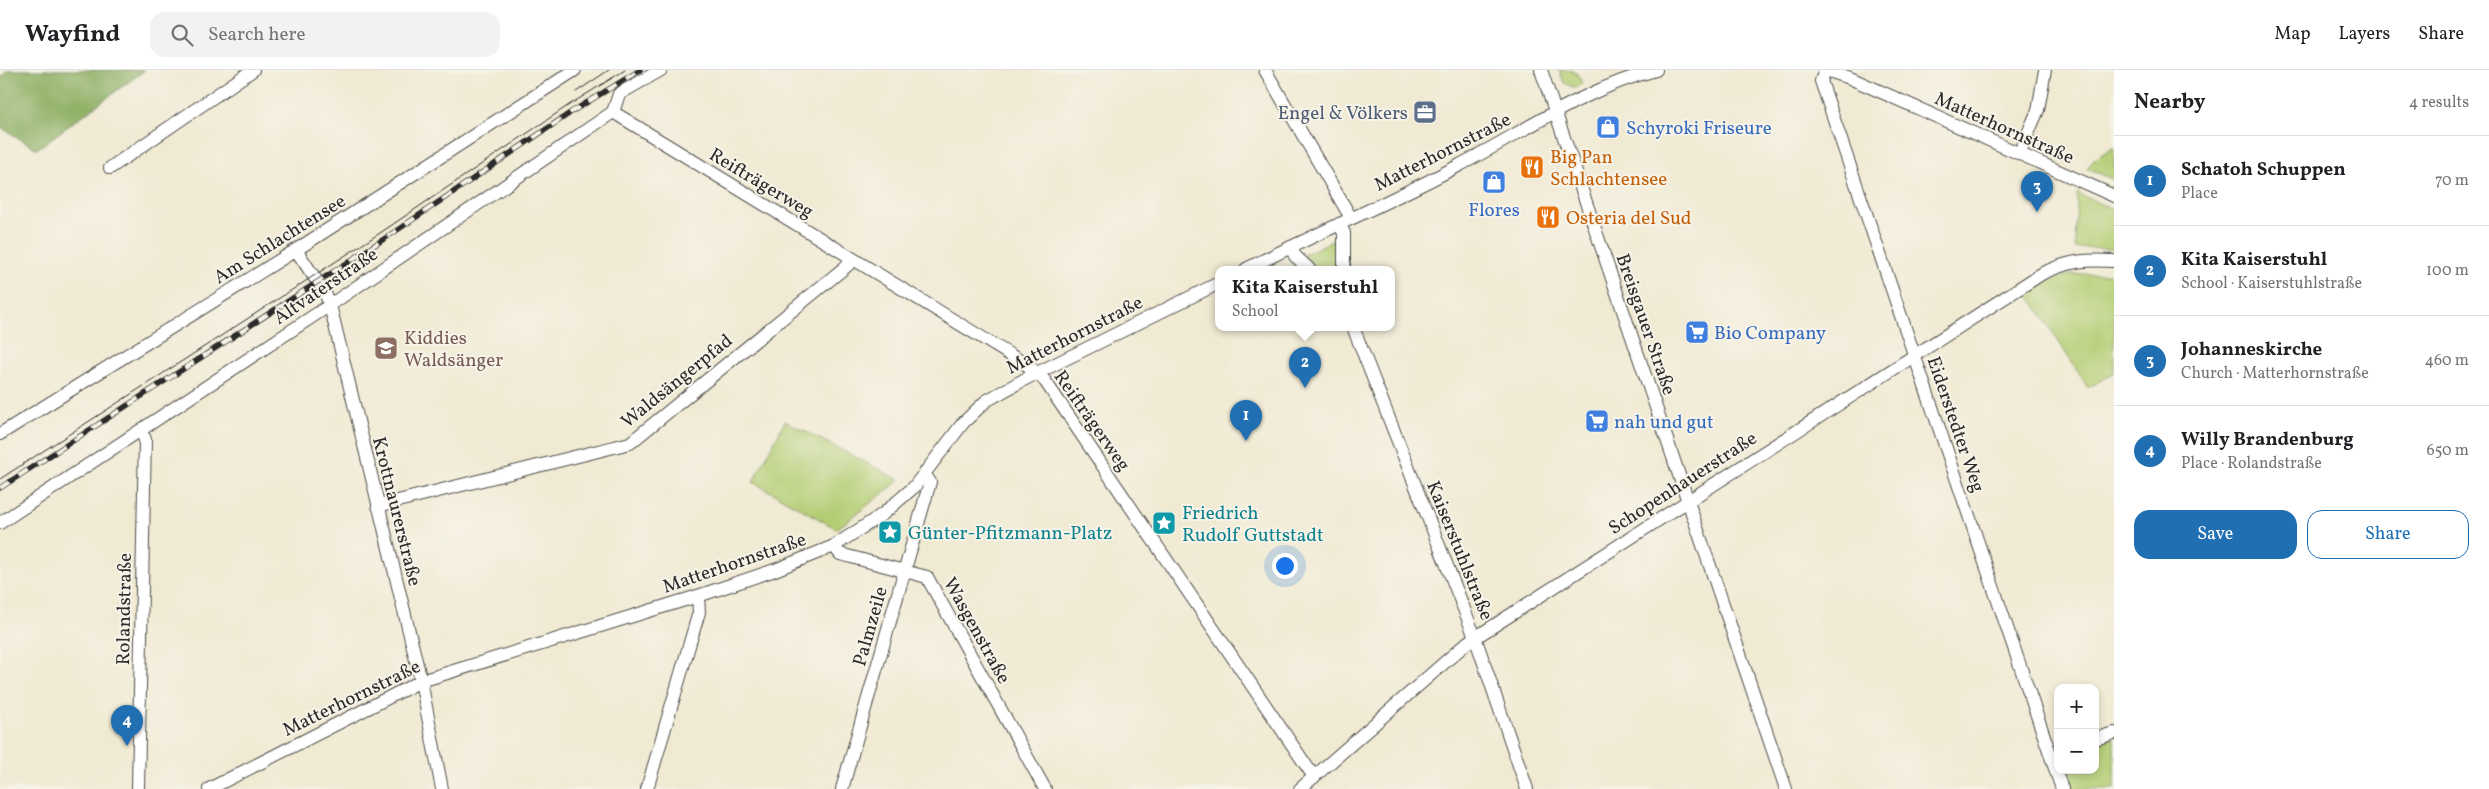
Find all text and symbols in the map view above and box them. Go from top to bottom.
search box [150,12,500,57]
text: Wayfind [25,18,120,52]
icon: search [168,21,196,49]
text: Search here [208,22,305,48]
text: Map [2274,22,2310,47]
text: Layers [2338,22,2390,47]
text: Share [2418,22,2464,47]
street label: Matterhornstraße [1930,86,2078,171]
text: Nearby [2134,88,2205,117]
text: 4 results [2409,92,2469,114]
office icon: Engel & Völkers [1412,99,1438,125]
place label: Engel & Völkers [1278,101,1408,127]
street label: Matterhornstraße [1370,107,1516,198]
shop icon: Schyroki Friseure [1595,114,1621,140]
place label: Schyroki Friseure [1626,116,1772,142]
street label: Reifträgerweg [704,142,818,225]
place label: Big Pan Schlachtensee [1550,145,1667,193]
restaurant icon: Big Pan Schlachtensee [1519,154,1545,180]
text: Schatoh Schuppen [2181,157,2346,183]
shop icon: Flores [1481,169,1507,195]
text: 1 [2147,170,2153,192]
text: 70 m [2435,170,2469,192]
pin: 3 [2021,171,2053,212]
text: Place [2181,183,2218,205]
street label: Am Schlachtensee [209,189,351,291]
place label: Flores [1468,198,1520,224]
restaurant icon: Osteria del Sud [1535,204,1561,230]
place label: Osteria del Sud [1566,206,1692,232]
street label: Altvaterstraße [269,242,384,331]
text: Kita Kaiserstuhl [2181,247,2327,273]
street label: Breisgauer Straße [1609,250,1682,399]
text: 2 [2146,260,2154,282]
text: 100 m [2426,260,2469,282]
popup [1215,266,1395,331]
text: School · Kaiserstuhlstraße [2181,273,2362,295]
text: Kita Kaiserstuhl [1232,275,1378,301]
street label: Matterhornstraße [1002,290,1148,381]
text: School [1232,301,1279,323]
supermarket icon: Bio Company [1684,319,1710,345]
place label: Bio Company [1714,321,1826,347]
place label: Kiddies Waldsänger [404,326,503,374]
street label: Waldsängerpfad [616,328,739,435]
school or university icon: Kiddies Waldsänger [373,335,399,361]
text: Johanneskirche [2181,337,2322,363]
pin: 2 [1289,347,1321,388]
text: 3 [2146,350,2154,372]
text: 460 m [2425,350,2469,372]
street label: Eiderstedter Weg [1920,353,1991,496]
text: Church · Matterhornstraße [2181,363,2369,385]
street label: Reifträgerweg [1047,365,1136,477]
pin: 1 [1230,400,1262,441]
supermarket icon: nah und gut [1584,408,1610,434]
place label: nah und gut [1614,410,1714,436]
street label: Schopenhauerstraße [1604,426,1762,541]
text: Willy Brandenburg [2181,427,2354,453]
street label: Krottnaurerstraße [365,434,427,589]
text: 4 [2145,440,2155,462]
text: 650 m [2427,440,2469,462]
text: Place · Rolandstraße [2181,453,2322,475]
street label: Kaiserstuhlstraße [1419,477,1499,624]
place label: Friedrich Rudolf Guttstadt [1182,501,1324,549]
place icon: Friedrich Rudolf Guttstadt [1151,510,1177,536]
button: Save [2134,510,2297,559]
button: Share [2307,510,2469,559]
place icon: Günter-Pfitzmann-Platz [877,519,903,545]
place label: Günter-Pfitzmann-Platz [908,521,1112,547]
street label: Matterhornstraße [659,527,810,601]
street label: Rolandstraße [111,553,139,665]
your location [1272,553,1298,579]
street label: Wasgenstraße [936,573,1016,689]
street label: Palmzeile [847,584,895,670]
street label: Matterhornstraße [279,654,425,743]
map controls [2054,684,2099,774]
button: + [2054,684,2099,729]
pin: 4 [111,705,143,746]
button: − [2054,729,2099,774]

